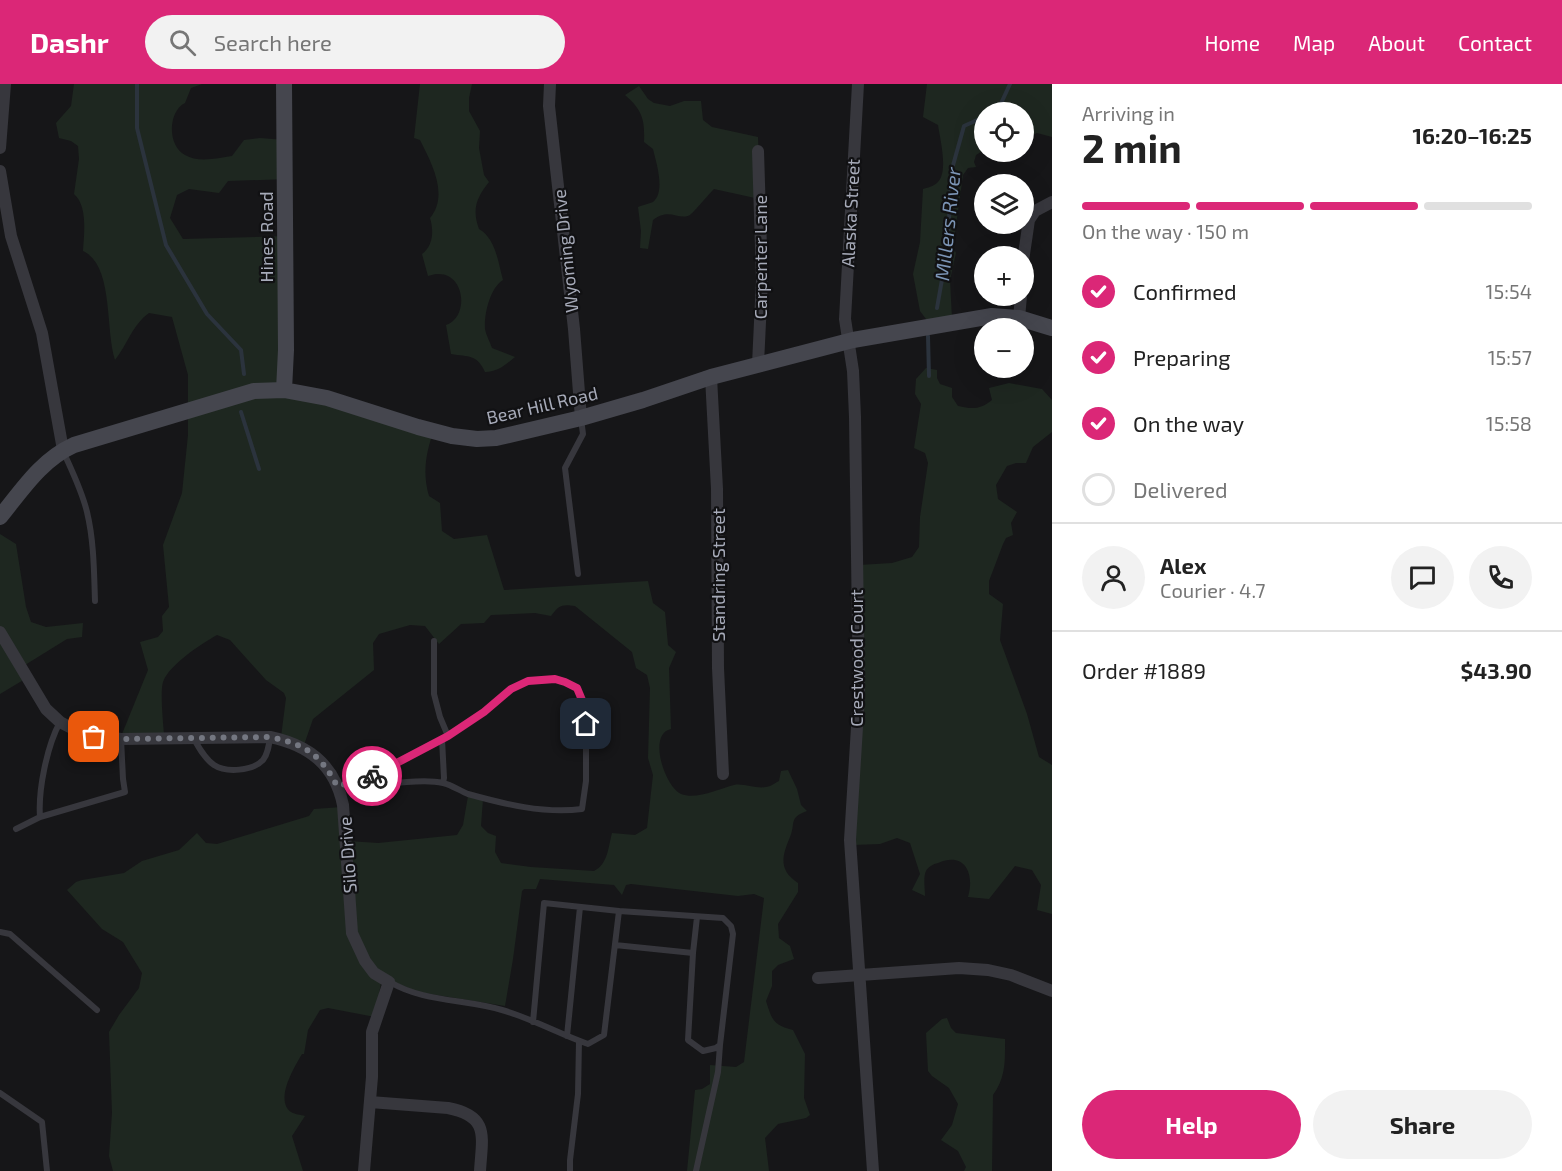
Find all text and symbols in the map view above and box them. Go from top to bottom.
search box [145,15,565,69]
text: Dashr [30,25,109,59]
icon: search [166,26,199,59]
text: Search here [214,29,332,55]
text: Home [1204,30,1260,55]
text: Map [1293,30,1335,55]
text: About [1368,30,1425,55]
text: Contact [1458,30,1532,55]
text: Arriving in [1082,101,1175,125]
map controls [974,102,1034,378]
button: locate [974,102,1034,162]
text: 16:20–16:25 [1413,122,1532,148]
text: 2 min [1082,124,1182,171]
street label: Alaska Street [836,158,864,268]
water label: Millers River [929,165,965,282]
button: layers [974,174,1034,234]
street label: Wyoming Drive [548,188,582,314]
street label: Hines Road [255,191,277,283]
street label: Carpenter Lane [749,195,771,319]
text: On the way · 150 m [1082,219,1249,243]
button: + [974,246,1034,306]
icon: check [1082,275,1115,308]
text: Confirmed [1133,278,1237,304]
text: 15:54 [1486,279,1532,303]
button: − [974,318,1034,378]
icon: check [1082,341,1115,374]
text: Preparing [1133,344,1231,370]
text: 15:57 [1488,345,1532,369]
street label: Bear Hill Road [484,381,600,429]
icon: check [1082,407,1115,440]
text: On the way [1133,410,1244,436]
text: 15:58 [1486,411,1532,435]
text: Delivered [1133,476,1228,502]
street label: Standring Street [707,508,729,642]
button: person [1082,546,1145,609]
button: chat [1391,546,1454,609]
button: phone [1469,546,1532,609]
text: Alex [1160,552,1206,578]
text: Courier · 4.7 [1160,578,1266,602]
street label: Crestwood Court [845,589,867,727]
text: Order #1889 [1082,657,1206,683]
text: $43.90 [1461,657,1532,683]
pin [560,698,611,749]
icon: home [569,707,602,740]
pin [68,711,119,762]
icon: bag [77,720,110,753]
courier [342,746,402,806]
icon: bike [356,760,389,793]
street label: Silo Drive [333,816,361,894]
button: Help [1082,1090,1301,1159]
button: Share [1313,1090,1532,1159]

